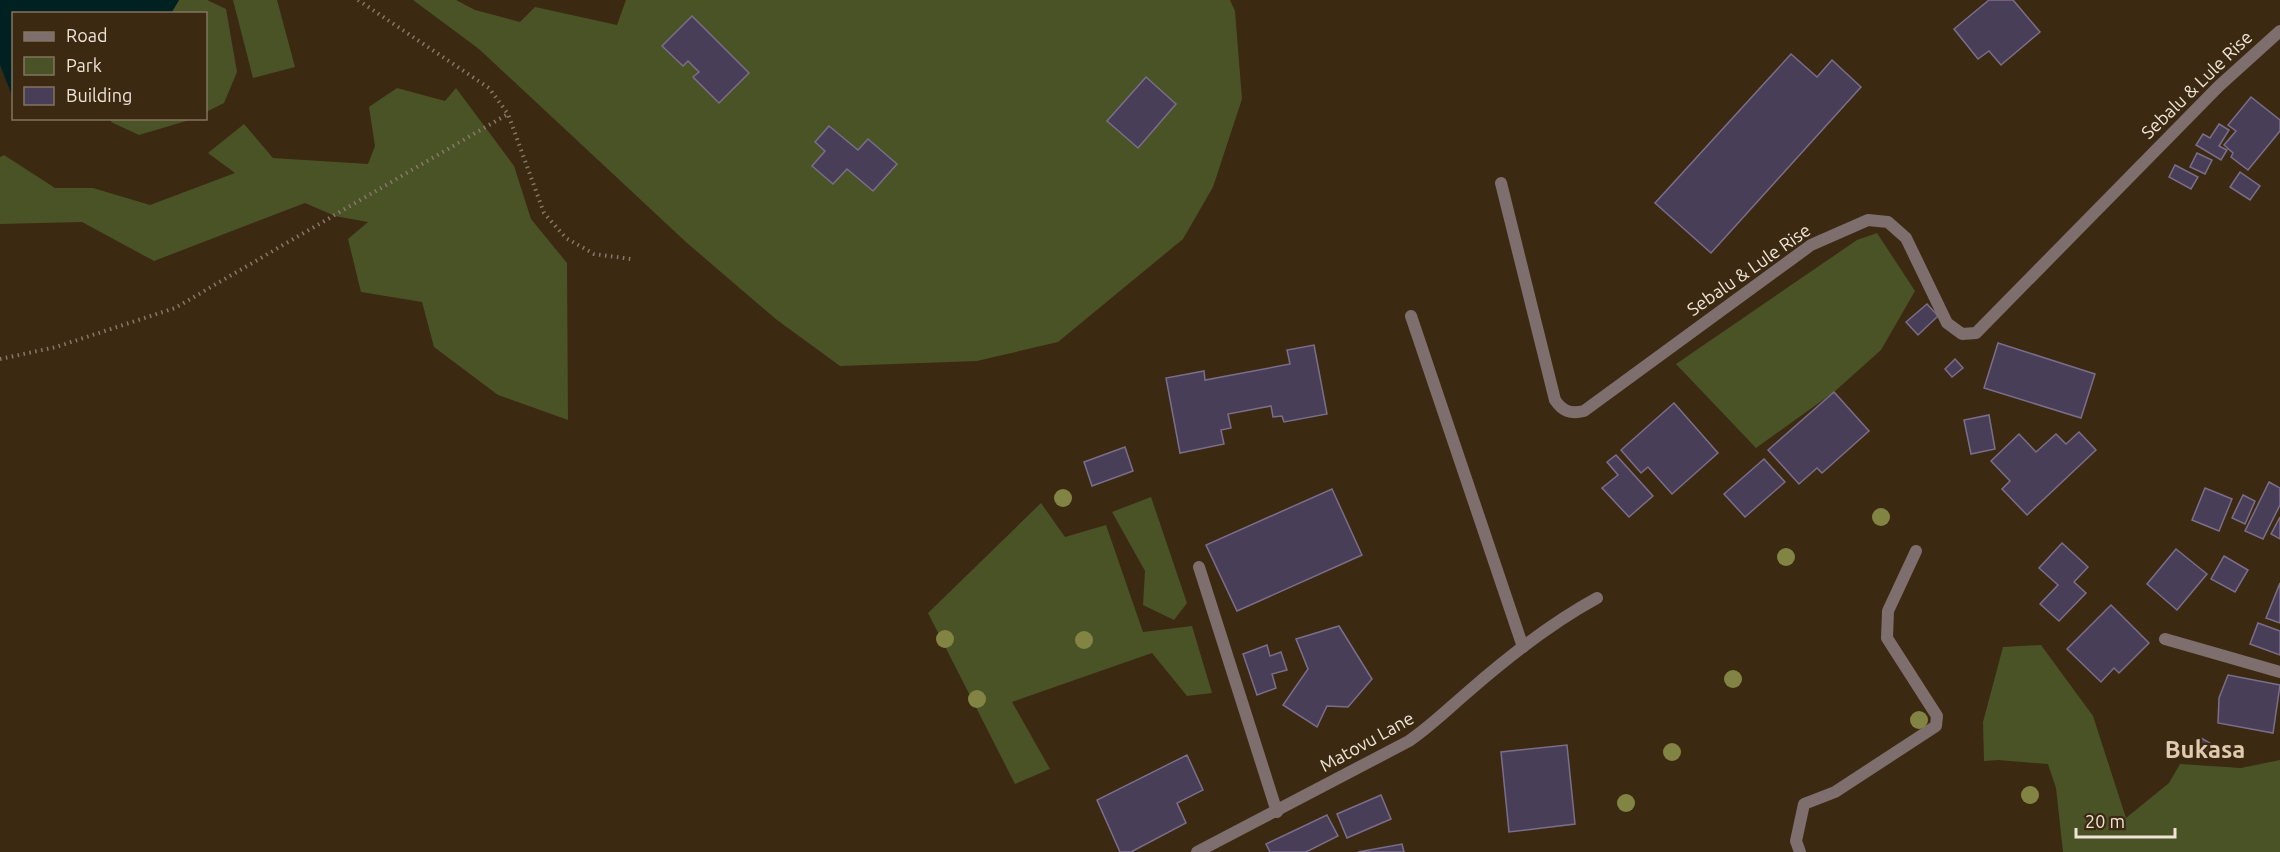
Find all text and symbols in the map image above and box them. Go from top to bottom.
legend [12,12,207,120]
text: Road [66,25,108,45]
street label: Sebalu & Lule Rise [2137,26,2256,142]
text: Park [66,55,102,75]
text: Building [66,85,132,105]
street label: Sebalu & Lule Rise [1683,219,1814,319]
street label: Matovu Lane [1316,707,1417,775]
district label: Bukasa [2165,736,2245,763]
scale bar [2076,801,2175,839]
text: 20 m [2085,811,2125,831]

